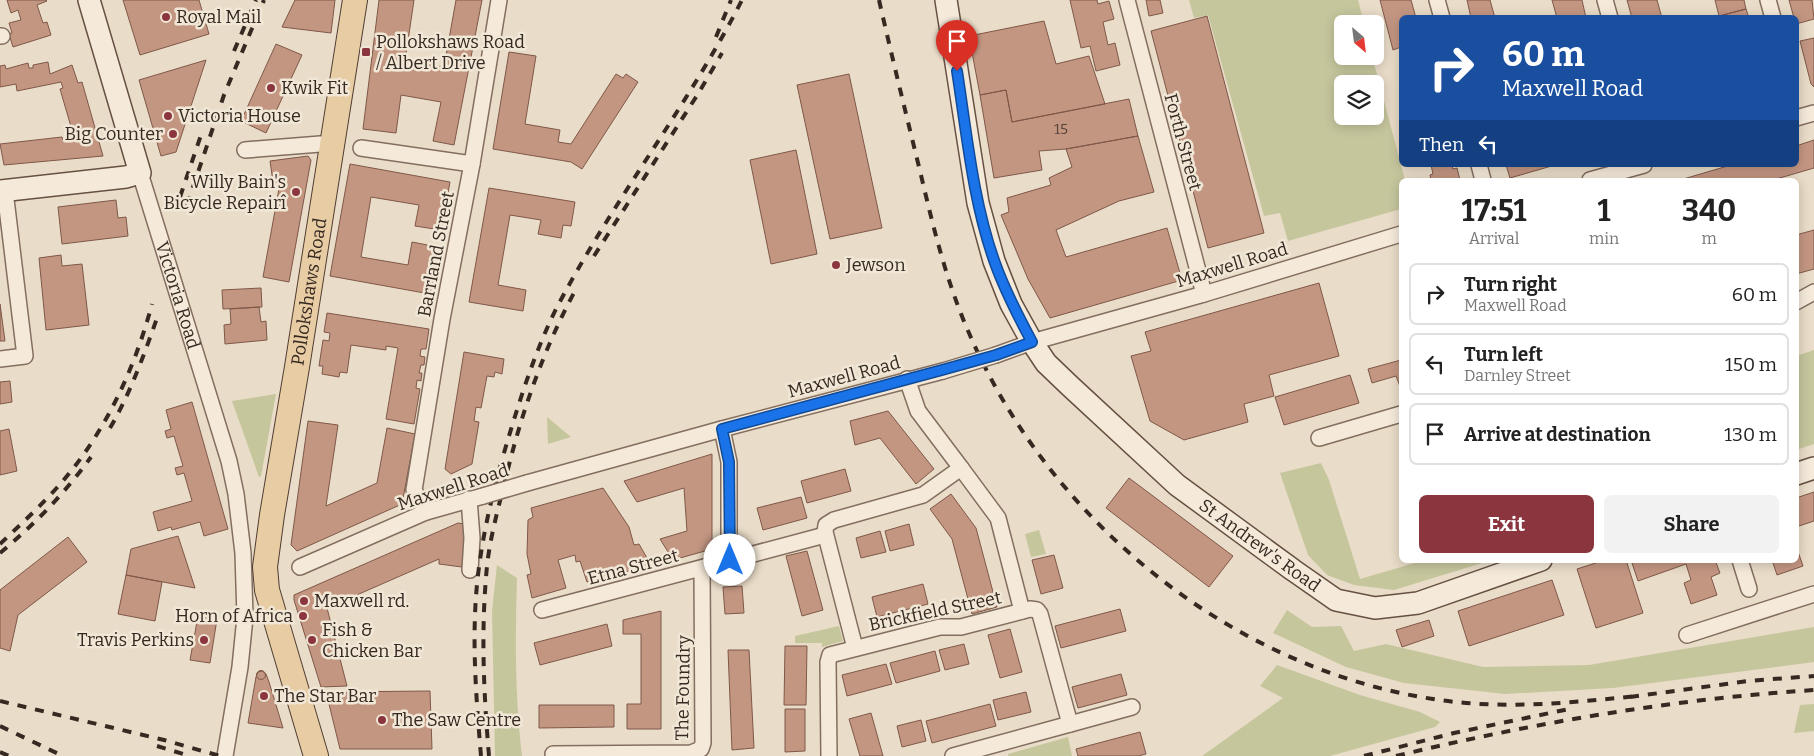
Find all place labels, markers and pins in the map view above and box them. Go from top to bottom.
place label: Royal Mail [176,6,261,28]
marker: Royal Mail [160,11,172,23]
pin [936,20,978,71]
place label: Pollokshaws Road / Albert Drive [376,31,525,74]
marker: Pollokshaws Road / Albert Drive [360,46,372,58]
place label: Kwik Fit [281,77,349,99]
marker: Kwik Fit [265,82,277,94]
place label: Victoria House [178,105,301,127]
marker: Victoria House [162,110,174,122]
place label: Big Counter [65,123,163,145]
marker: Big Counter [167,128,179,140]
place label: Willy Bain's Bicycle Repairî [163,171,287,214]
marker: Willy Bain's Bicycle Repairî [290,186,302,198]
place label: Jewson [845,254,906,276]
marker: Jewson [830,259,842,271]
place label: Maxwell rd. [314,590,409,612]
marker: Maxwell rd. [298,595,310,607]
place label: Horn of Africa [175,605,293,627]
marker: Horn of Africa [297,610,309,622]
place label: Fish & Chicken Bar [322,619,422,662]
place label: Travis Perkins [77,629,194,651]
marker: Travis Perkins [198,634,210,646]
marker: Fish & Chicken Bar [306,634,318,646]
place label: The Star Bar [274,685,376,707]
marker: The Star Bar [258,690,270,702]
place label: The Saw Centre [392,709,521,731]
marker: The Saw Centre [376,714,388,726]

